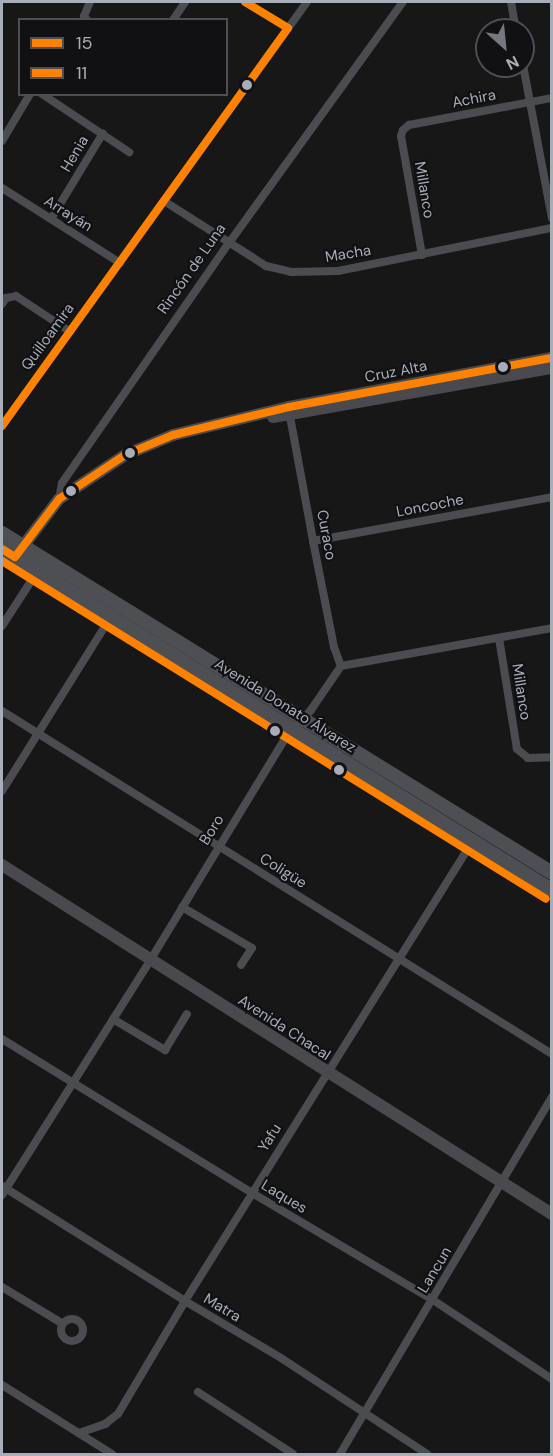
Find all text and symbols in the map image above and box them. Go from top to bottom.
legend [18,18,228,96]
north arrow [475,18,535,78]
text: 15 [76,31,93,55]
text: N [503,51,522,75]
text: 11 [76,61,87,85]
unlabelled marker [241,79,253,91]
street label: Achira [451,86,497,112]
street label: Henia [57,133,93,175]
street label: Millanco [410,160,438,220]
street label: Arrayán [40,192,96,236]
street label: Rincón de Luna [154,220,230,318]
street label: Macha [324,242,372,266]
street label: Quilloamira [18,300,78,374]
street label: Cruz Alta [363,357,429,387]
unlabelled marker [497,361,509,373]
unlabelled marker [124,447,136,459]
unlabelled marker [65,485,77,497]
street label: Loncoche [395,491,465,521]
street label: Curaco [312,508,340,562]
street label: Avenida Donato Álvarez [211,655,359,757]
street label: Millanco [508,662,534,722]
unlabelled marker [269,725,281,737]
unlabelled marker [333,764,345,776]
street label: Boro [196,812,228,848]
street label: Coligüe [256,850,310,892]
street label: Avenida Chacal [234,991,334,1065]
street label: Yafu [255,1121,285,1155]
street label: Laques [258,1176,310,1218]
street label: Lancun [414,1244,456,1296]
street label: Matra [200,1290,244,1326]

